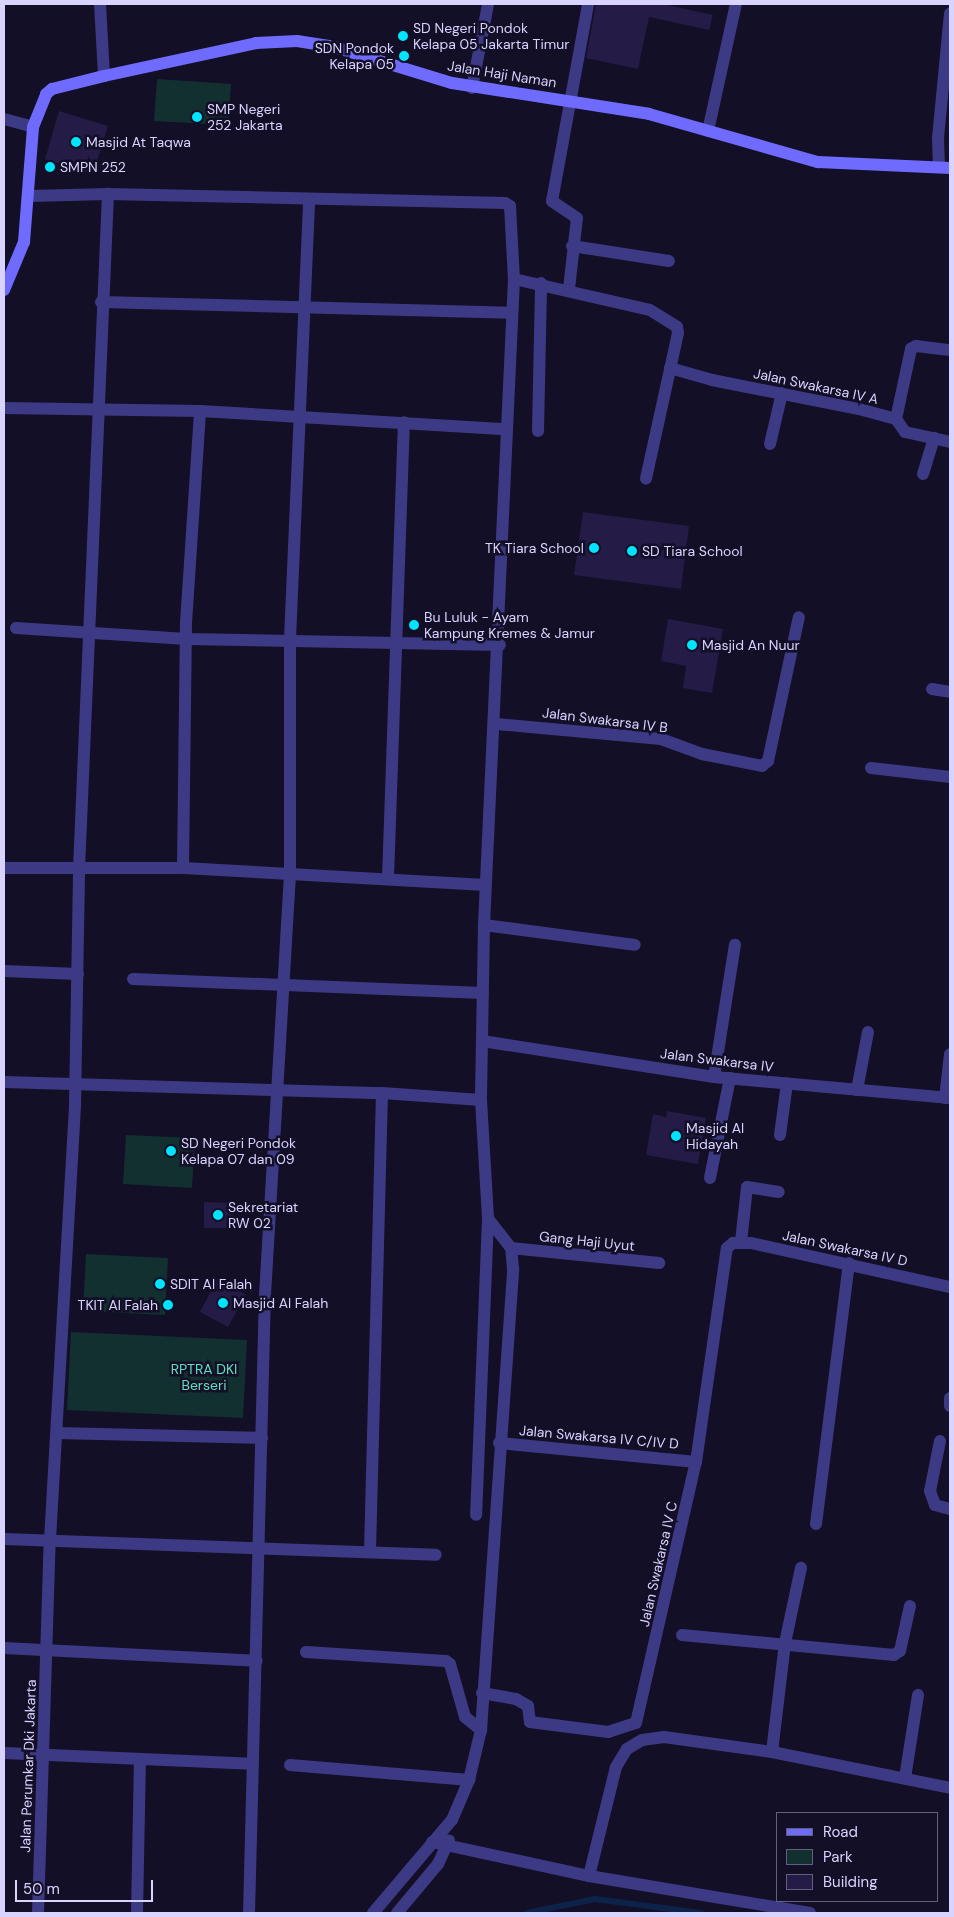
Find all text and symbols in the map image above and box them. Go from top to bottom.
place label: SD Negeri Pondok Kelapa 05 Jakarta Timur [413,20,569,52]
marker: SD Negeri Pondok Kelapa 05 Jakarta Timur [397,30,409,42]
place label: SDN Pondok Kelapa 05 [315,40,394,72]
marker: SDN Pondok Kelapa 05 [398,50,410,62]
street label: Jalan Haji Naman [446,57,558,91]
place label: SMP Negeri 252 Jakarta [207,101,283,134]
marker: SMP Negeri 252 Jakarta [191,111,203,123]
place label: Masjid At Taqwa [86,134,191,150]
marker: Masjid At Taqwa [70,136,82,148]
place label: SMPN 252 [60,159,126,175]
marker: SMPN 252 [44,161,56,173]
street label: Jalan Swakarsa IV A [752,365,880,407]
place label: TK Tiara School [485,540,584,556]
marker: TK Tiara School [588,542,600,554]
place label: SD Tiara School [642,543,743,559]
marker: SD Tiara School [626,545,638,557]
place label: Bu Luluk - Ayam Kampung Kremes & Jamur [424,609,595,642]
marker: Bu Luluk - Ayam Kampung Kremes & Jamur [408,619,420,631]
place label: Masjid An Nuur [702,637,800,653]
marker: Masjid An Nuur [686,639,698,651]
street label: Jalan Swakarsa IV B [541,704,669,736]
street label: Jalan Swakarsa IV [659,1045,775,1075]
place label: Masjid Al Hidayah [686,1120,744,1152]
marker: Masjid Al Hidayah [670,1130,682,1142]
place label: SD Negeri Pondok Kelapa 07 dan 09 [181,1135,296,1168]
marker: SD Negeri Pondok Kelapa 07 dan 09 [165,1145,177,1157]
place label: Sekretariat RW 02 [228,1199,298,1232]
marker: Sekretariat RW 02 [212,1209,224,1221]
street label: Jalan Swakarsa IV D [781,1227,909,1269]
street label: Gang Haji Uyut [538,1228,636,1254]
place label: SDIT Al Falah [170,1276,252,1292]
marker: SDIT Al Falah [154,1278,166,1290]
place label: Masjid Al Falah [233,1295,328,1311]
place label: TKIT Al Falah [78,1297,158,1313]
marker: Masjid Al Falah [217,1297,229,1309]
marker: TKIT Al Falah [162,1299,174,1311]
park label: RPTRA DKI Berseri [171,1361,237,1394]
street label: Jalan Swakarsa IV C/IV D [518,1422,680,1452]
street label: Jalan Swakarsa IV C [635,1500,681,1628]
street label: Jalan Perumkar Dki Jakarta [17,1679,39,1853]
legend [776,1812,939,1902]
text: Road [823,1822,858,1842]
text: Park [823,1847,853,1867]
scale bar [18,1870,155,1902]
text: Building [823,1872,878,1892]
text: 50 m [23,1879,60,1899]

